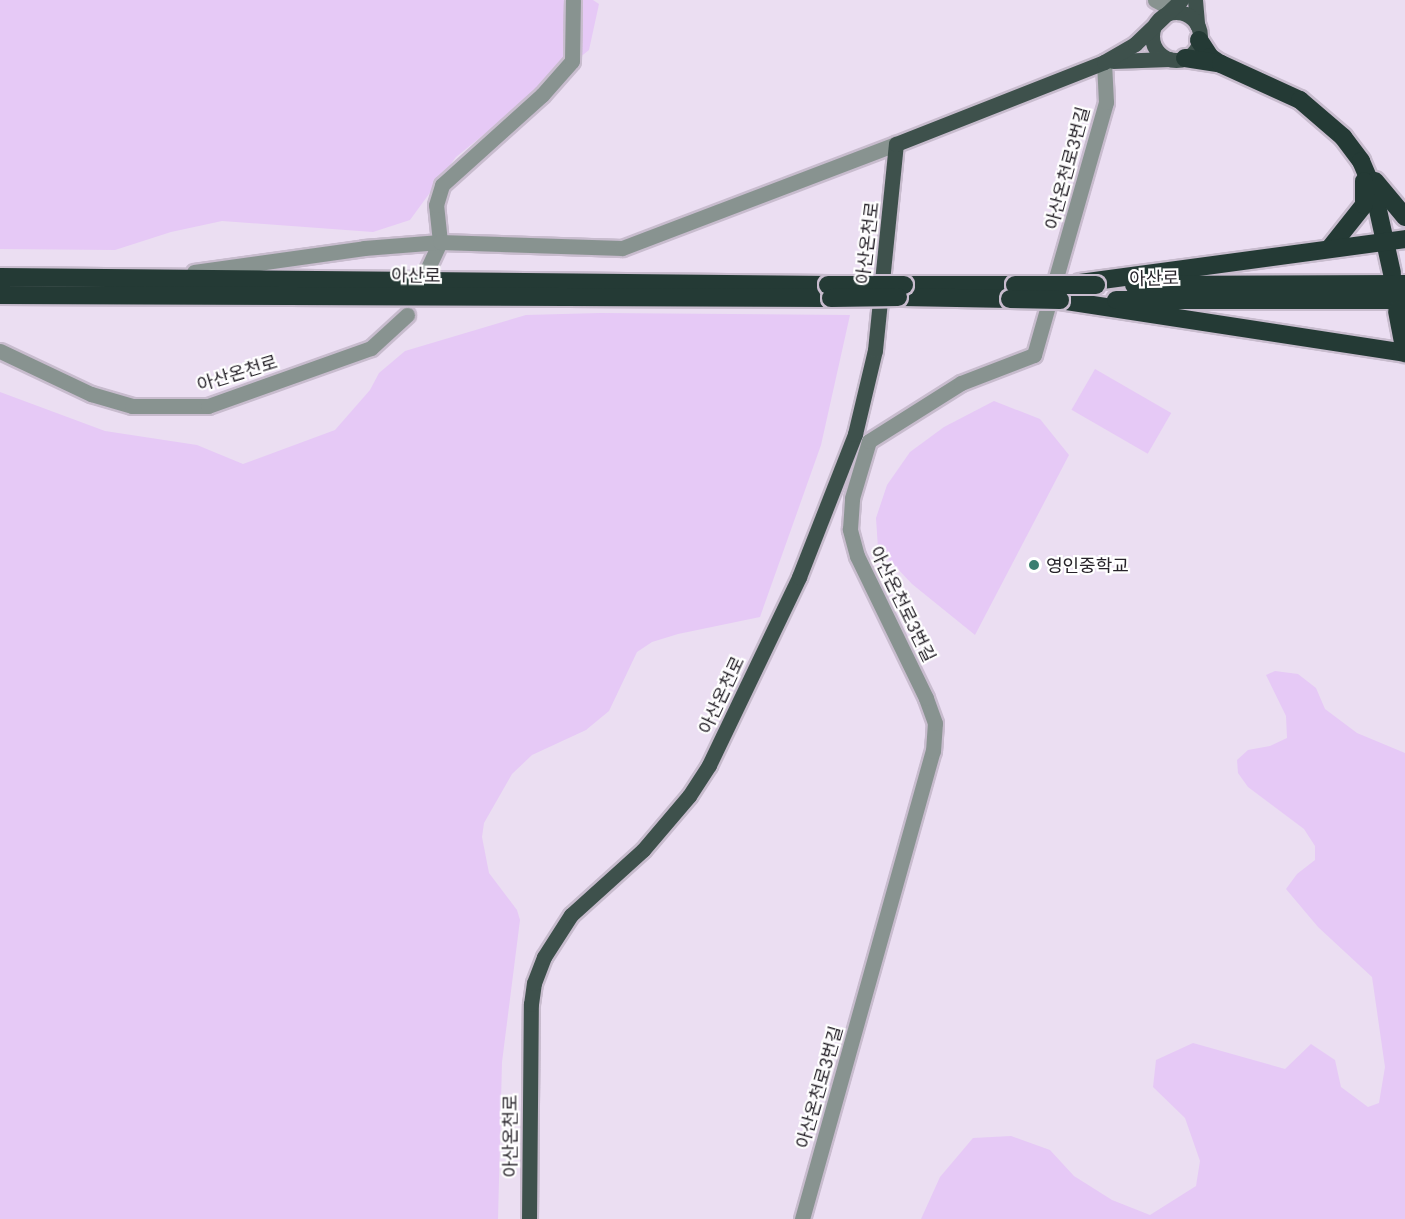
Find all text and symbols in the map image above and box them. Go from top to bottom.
street label: 아산온천로3번길 [1040,104,1094,232]
street label: 아산온천로 [851,201,883,285]
street label: 아산로 [391,264,441,286]
street label: 아산로 [1129,267,1179,289]
street label: 아산온천로 [194,351,280,395]
street label: 아산온천로3번길 [866,542,940,666]
place label: 영인중학교 [1046,554,1129,576]
marker: 영인중학교 [1027,558,1041,572]
street label: 아산온천로 [694,653,748,737]
street label: 아산온천로3번길 [791,1023,847,1151]
street label: 아산온천로 [499,1095,521,1177]

